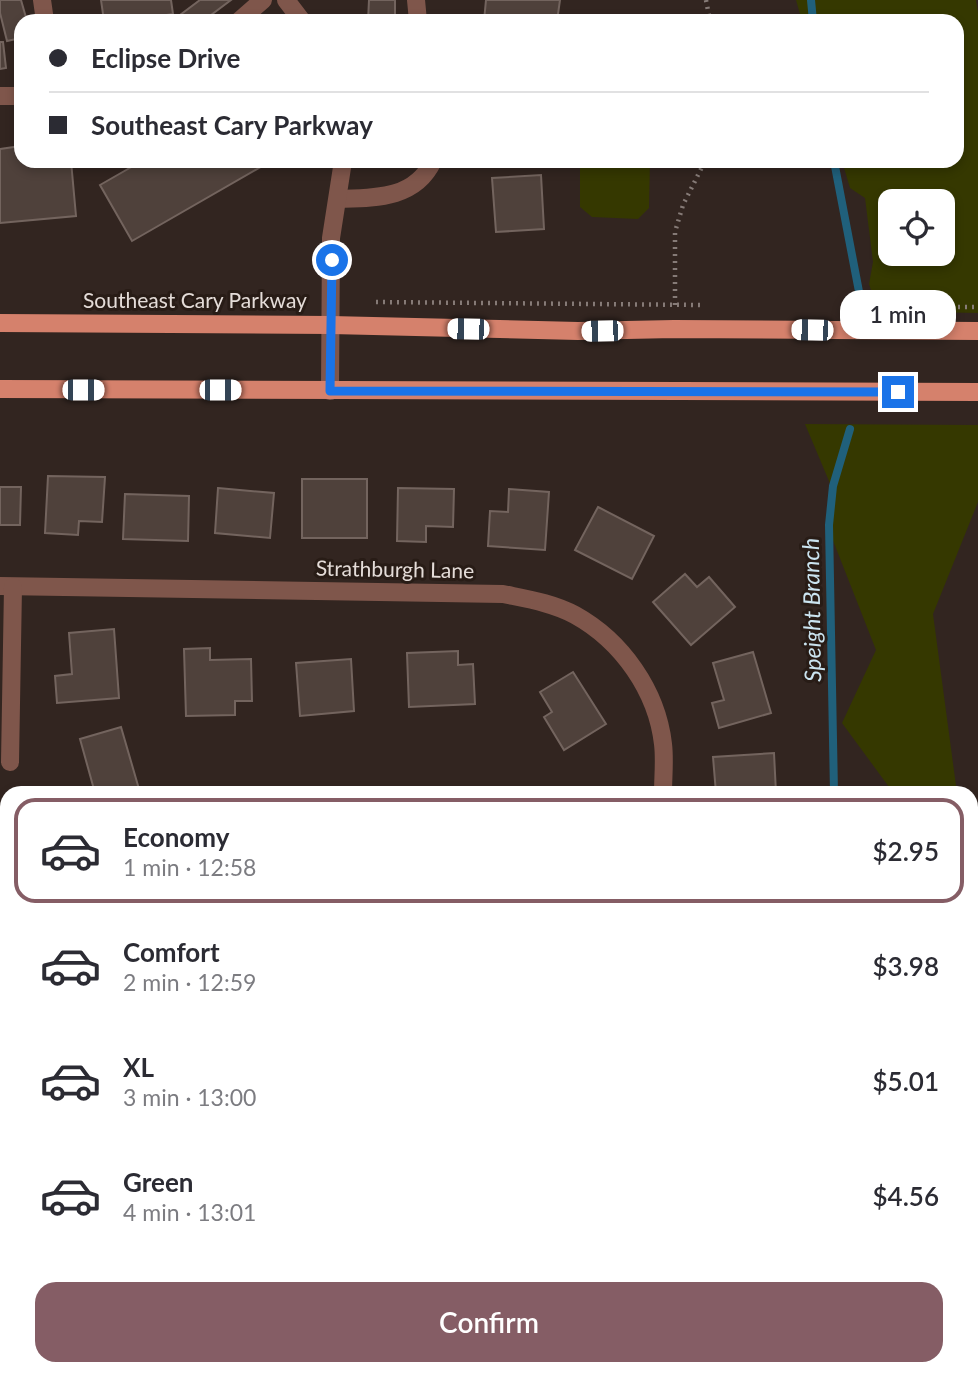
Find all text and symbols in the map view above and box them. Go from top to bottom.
text: Eclipse Drive [91,42,240,74]
text: Southeast Cary Parkway [91,109,373,141]
map controls [878,189,955,266]
button: locate [878,189,955,266]
route start [316,244,348,276]
street label: Southeast Cary Parkway [83,287,307,312]
callout: 1 min [840,290,956,340]
text: 1 min [870,300,926,328]
car [447,318,490,340]
car [791,319,834,341]
car [581,320,624,342]
route end [882,376,914,408]
car [63,380,105,401]
car [200,380,242,401]
water label: Speight Branch [796,538,826,682]
street label: Strathburgh Lane [316,555,474,582]
icon: car [39,819,102,882]
text: Economy [123,821,229,853]
text: $2.95 [873,835,939,867]
text: 1 min · 12:58 [123,853,256,881]
icon: car [39,934,102,997]
text: Comfort [123,936,220,968]
text: $3.98 [873,950,939,982]
text: 2 min · 12:59 [123,968,256,996]
icon: car [39,1049,102,1112]
text: XL [123,1051,154,1083]
text: $5.01 [873,1065,939,1097]
text: 3 min · 13:00 [123,1083,256,1111]
icon: car [39,1164,102,1227]
text: Green [123,1166,193,1198]
text: $4.56 [873,1180,939,1212]
text: 4 min · 13:01 [123,1198,256,1226]
button: Confirm [35,1282,943,1362]

